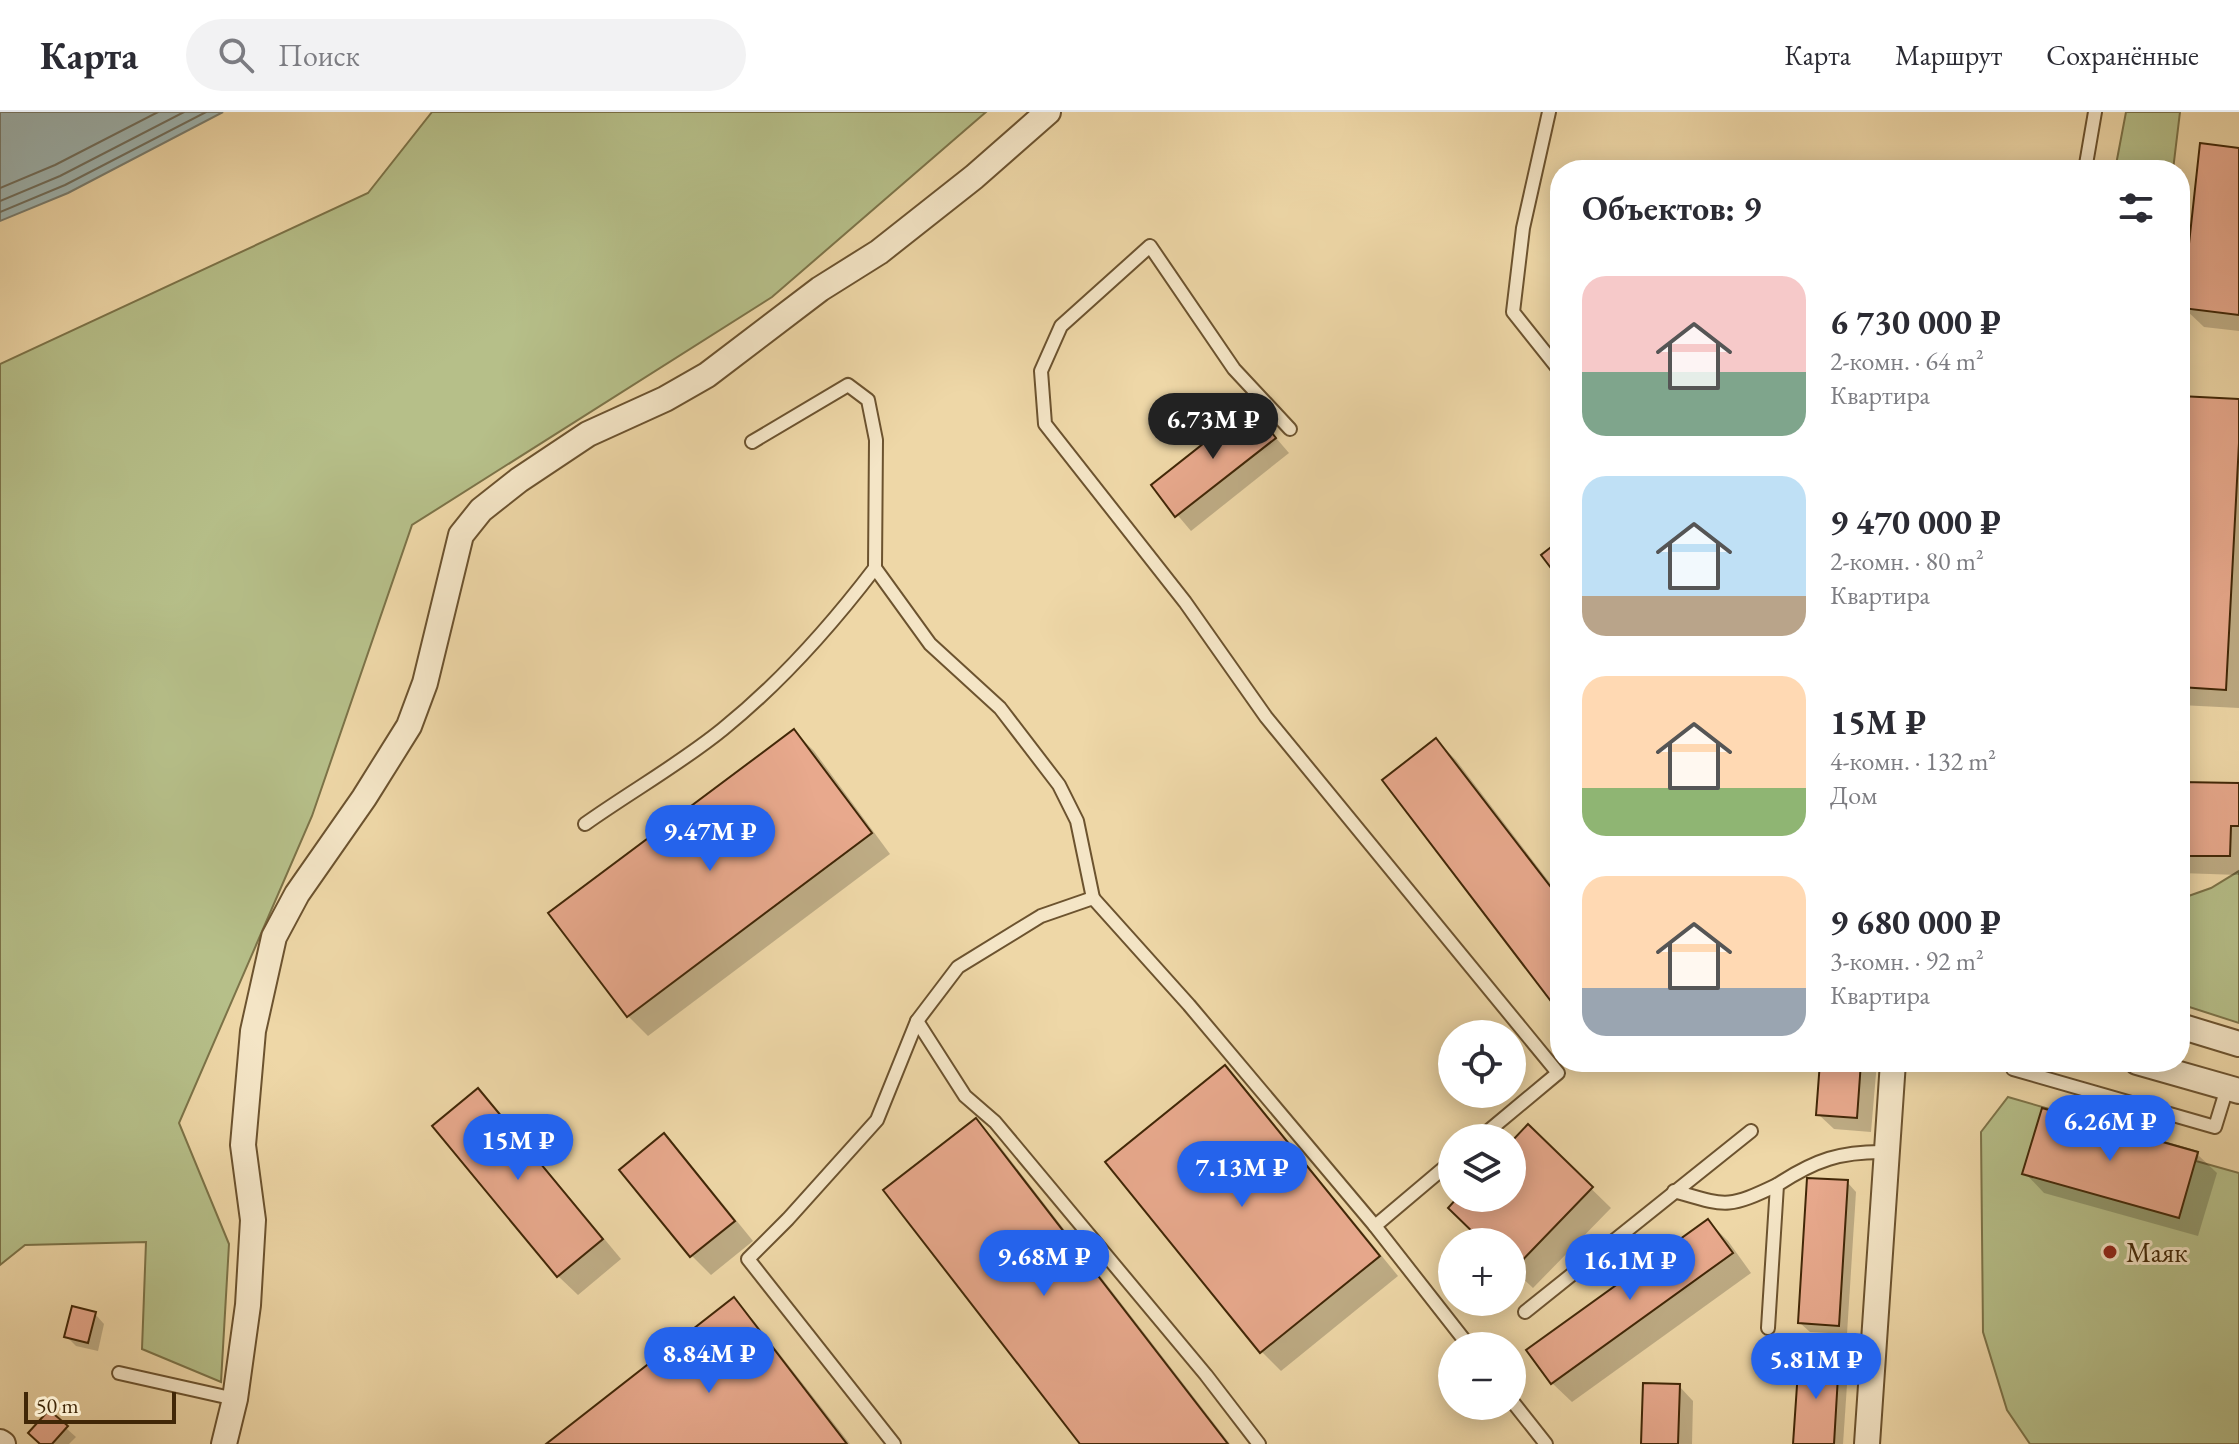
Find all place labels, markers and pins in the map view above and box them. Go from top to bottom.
pin: 6.73M ₽ [1139,393,1287,461]
pin: 9.47M ₽ [636,805,784,873]
pin: 6.26M ₽ [2036,1095,2184,1163]
pin: 15M ₽ [462,1114,574,1182]
pin: 7.13M ₽ [1168,1141,1316,1209]
pin: 9.68M ₽ [970,1230,1118,1298]
pin: 16.1M ₽ [1556,1234,1704,1302]
place label: Маяк [2126,1234,2188,1270]
marker: Маяк [2101,1243,2119,1261]
pin: 8.84M ₽ [635,1327,783,1395]
pin: 5.81M ₽ [1742,1333,1890,1401]

